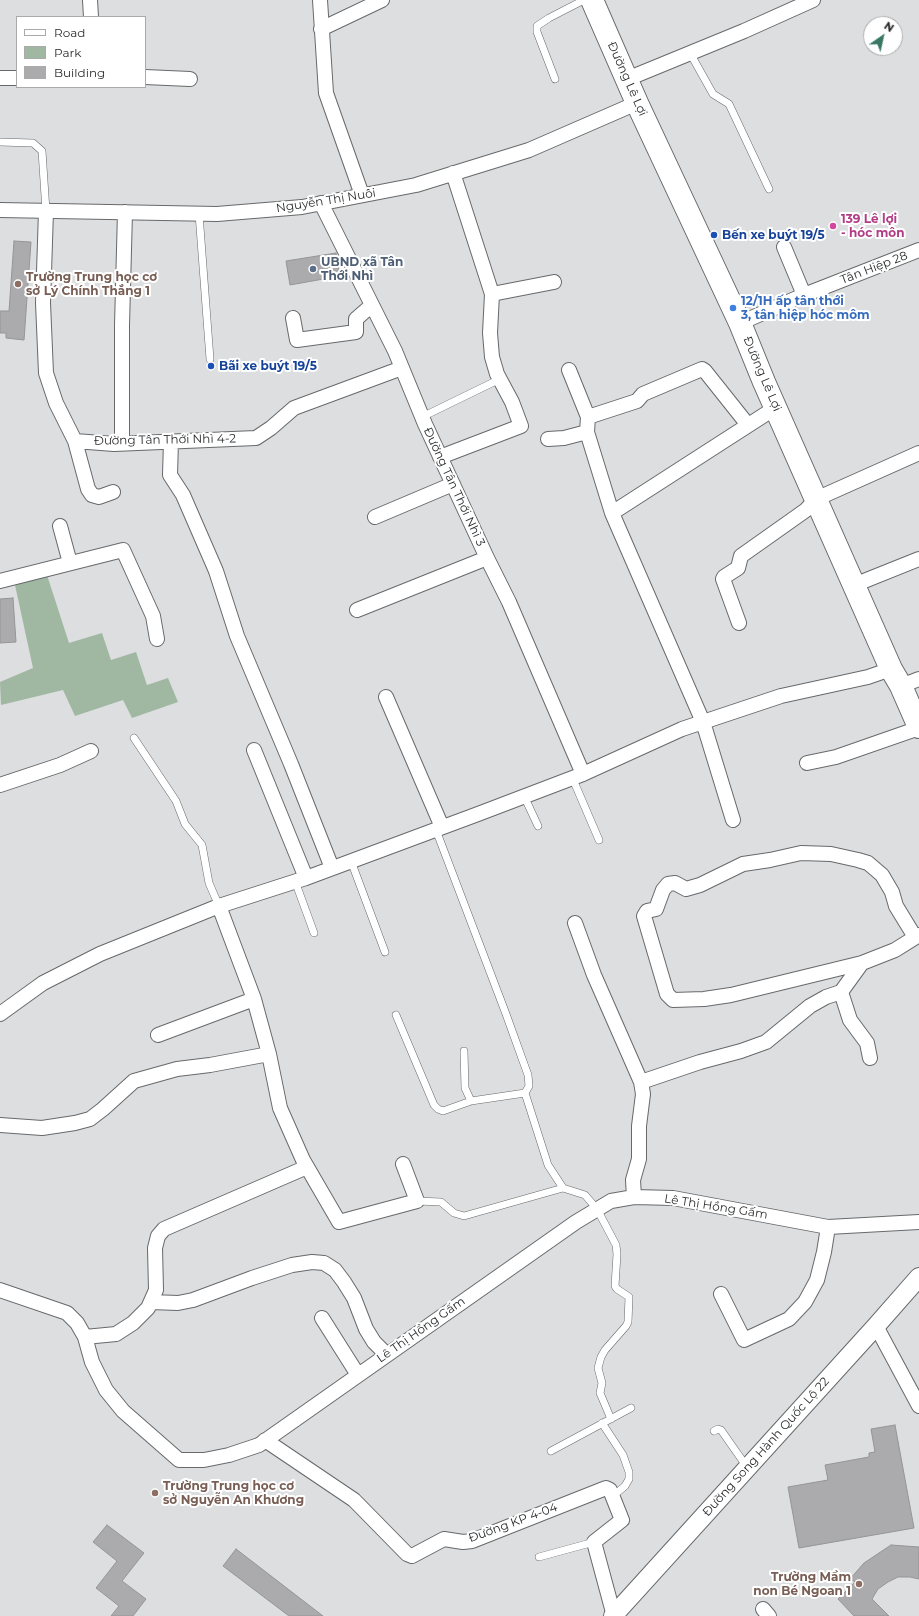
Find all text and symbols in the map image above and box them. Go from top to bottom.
legend [16,16,146,88]
north arrow [863,16,903,56]
text: N [882,19,897,35]
text: Road [54,25,85,40]
street label: Đường Lê Lợi [604,40,650,118]
text: Park [54,45,81,60]
text: Building [54,65,105,80]
street label: Nguyễn Thị Nuôi [275,186,377,216]
place label: 139 Lê lợi - hóc môn [841,212,905,240]
marker: 139 Lê lợi - hóc môn [828,221,838,231]
place label: Bến xe buýt 19/5 [722,228,825,242]
marker: Bến xe buýt 19/5 [709,230,719,240]
street label: Tân Hiệp 28 [838,249,910,287]
place label: UBND xã Tân Thới Nhì [321,255,403,283]
marker: UBND xã Tân Thới Nhì [308,264,318,274]
place label: Trường Trung học cơ sở Lý Chính Thắng 1 [26,270,157,298]
marker: Trường Trung học cơ sở Lý Chính Thắng 1 [13,279,23,289]
place label: 12/1H ấp tân thới 3, tân hiệp hóc môm [741,294,870,322]
marker: 12/1H ấp tân thới 3, tân hiệp hóc môm [728,303,738,313]
street label: Đường Lê Lợi [740,334,784,414]
place label: Bãi xe buýt 19/5 [219,359,317,373]
marker: Bãi xe buýt 19/5 [206,361,216,371]
street label: Đường Tân Thới Nhì 3 [420,425,488,549]
street label: Đường Tân Thới Nhì 4-2 [94,432,236,448]
street label: Lê Thị Hồng Gấm [663,1192,769,1222]
street label: Lê Thị Hồng Gấm [374,1294,468,1366]
street label: Đường Song Hành Quốc Lộ 22 [700,1374,832,1520]
place label: Trường Trung học cơ sở Nguyễn An Khương [163,1479,304,1507]
marker: Trường Trung học cơ sở Nguyễn An Khương [150,1488,160,1498]
street label: Đường KP 4-04 [466,1500,560,1546]
place label: Trường Mầm non Bé Ngoan 1 [753,1570,851,1598]
marker: Trường Mầm non Bé Ngoan 1 [854,1579,864,1589]

